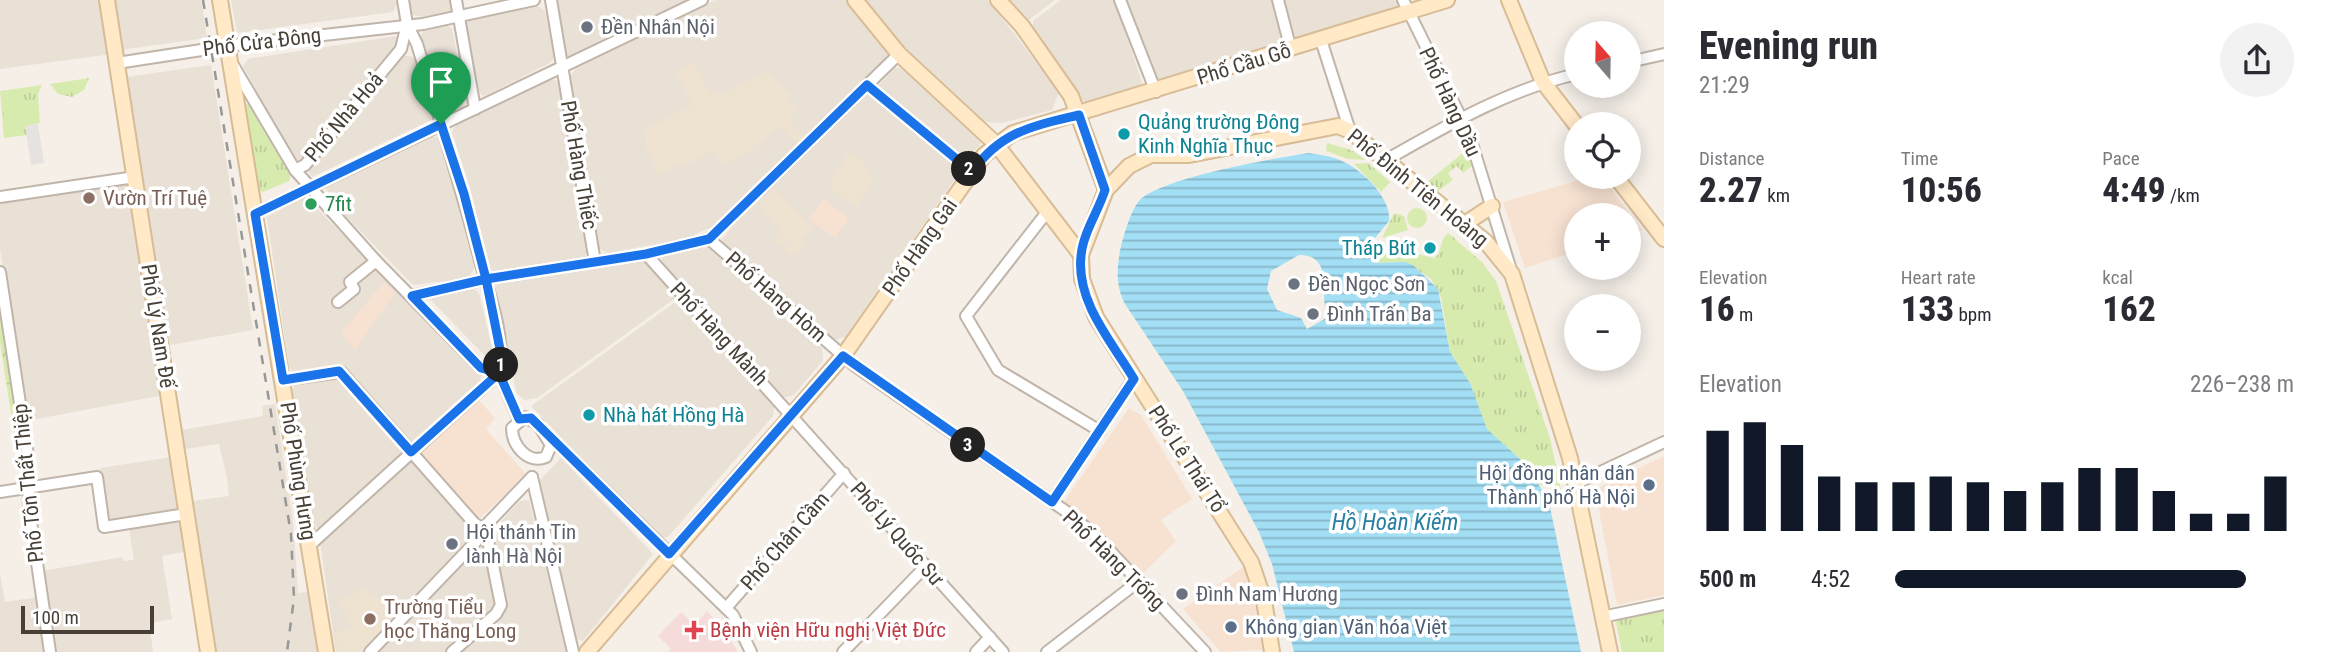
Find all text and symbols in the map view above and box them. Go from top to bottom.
place label: Đền Nhân Nội [601,15,715,39]
marker: Đền Nhân Nội [579,19,595,35]
north arrow [1564,21,1642,98]
map controls [1564,21,1641,371]
street label: Phố Cửa Đông [202,23,322,61]
button: share [2220,23,2294,97]
text: Evening run [1699,24,1878,68]
street label: Phố Cầu Gỗ [1194,38,1294,90]
street label: Phố Hàng Dầu [1414,44,1486,160]
pin [411,52,471,124]
icon: arrive [422,63,460,101]
street label: Phố Nhà Hoả [300,68,388,166]
text: 21:29 [1699,72,1750,99]
street label: Phố Hàng Thiếc [556,99,602,231]
place label: Quảng trường Đông Kinh Nghĩa Thục [1138,110,1300,158]
button: locate [1564,112,1641,189]
street label: Phố Đinh Tiên Hoàng [1343,124,1493,252]
marker: Quảng trường Đông Kinh Nghĩa Thục [1116,126,1132,142]
text: Distance [1699,147,1764,170]
text: Time [1901,147,1938,170]
text: Pace [2102,147,2140,170]
pin: 2 [951,152,986,186]
text: 2 [964,157,973,180]
text: 2.27 [1699,170,1763,211]
text: 10:56 [1901,170,1982,211]
text: 4:49 [2102,170,2166,211]
text: km [1763,184,1790,207]
text: /km [2166,184,2200,207]
place label: Vườn Trí Tuệ [103,186,207,210]
marker: Vườn Trí Tuệ [81,190,97,206]
place label: 7fit [325,192,352,216]
street label: Phố Hàng Gai [878,194,962,300]
marker: 7fit [303,196,319,212]
button: + [1564,203,1641,280]
place label: Tháp Bút [1342,236,1416,260]
marker: Tháp Bút [1422,240,1438,256]
street label: Phố Hàng Hòm [721,247,831,347]
street label: Phố Lý Nam Đế [136,262,180,391]
text: Elevation [1699,266,1767,289]
text: Heart rate [1901,266,1976,289]
text: kcal [2102,266,2133,289]
place label: Đền Ngọc Sơn [1308,272,1425,296]
marker: Đền Ngọc Sơn [1286,276,1302,292]
street label: Phố Hàng Mành [665,278,773,390]
text: 16 [1699,289,1735,330]
text: 133 [1901,289,1954,330]
text: 162 [2102,289,2156,330]
button: − [1564,294,1641,371]
place label: Đình Trấn Ba [1327,302,1432,326]
text: m [1735,303,1753,326]
text: bpm [1954,303,1991,326]
marker: Đình Trấn Ba [1305,306,1321,322]
pin: 1 [484,348,518,382]
text: 1 [496,353,505,376]
text: Elevation [1699,371,1782,398]
text: 226–238 m [2190,371,2294,398]
street label: Phố Phùng Hưng [275,400,321,542]
street label: Phố Lê Thái Tổ [1144,401,1230,517]
street label: Phố Tôn Thất Thiệp [8,402,48,564]
place label: Nhà hát Hồng Hà [603,403,744,427]
marker: Nhà hát Hồng Hà [581,407,597,423]
pin: 3 [950,428,986,462]
text: 3 [963,433,972,456]
place label: Hội đồng nhân dân Thành phố Hà Nội [1479,461,1635,509]
street label: Phố Lý Quốc Sư [845,477,949,591]
marker: Hội đồng nhân dân Thành phố Hà Nội [1641,477,1657,493]
street label: Phố Chân Cầm [736,487,834,595]
street label: Phố Hàng Trống [1058,505,1170,615]
water label: Hồ Hoàn Kiếm [1332,509,1458,536]
place label: Hội thánh Tin lành Hà Nội [466,520,576,568]
marker: Hội thánh Tin lành Hà Nội [444,536,460,552]
text: 500 m [1699,566,1756,593]
text: 4:52 [1811,566,1850,593]
place label: Đình Nam Hương [1196,582,1338,606]
marker: Đình Nam Hương [1174,586,1190,602]
place label: Trường Tiểu học Thăng Long [384,595,516,643]
scale bar [21,603,154,635]
text: 100 m [32,606,79,629]
marker: Trường Tiểu học Thăng Long [362,611,378,627]
place label: Không gian Văn hóa Việt [1245,615,1447,639]
place label: Bệnh viện Hữu nghị Việt Đức [710,618,946,642]
marker: Không gian Văn hóa Việt [1223,619,1239,635]
marker: Bệnh viện Hữu nghị Việt Đức [684,620,704,640]

